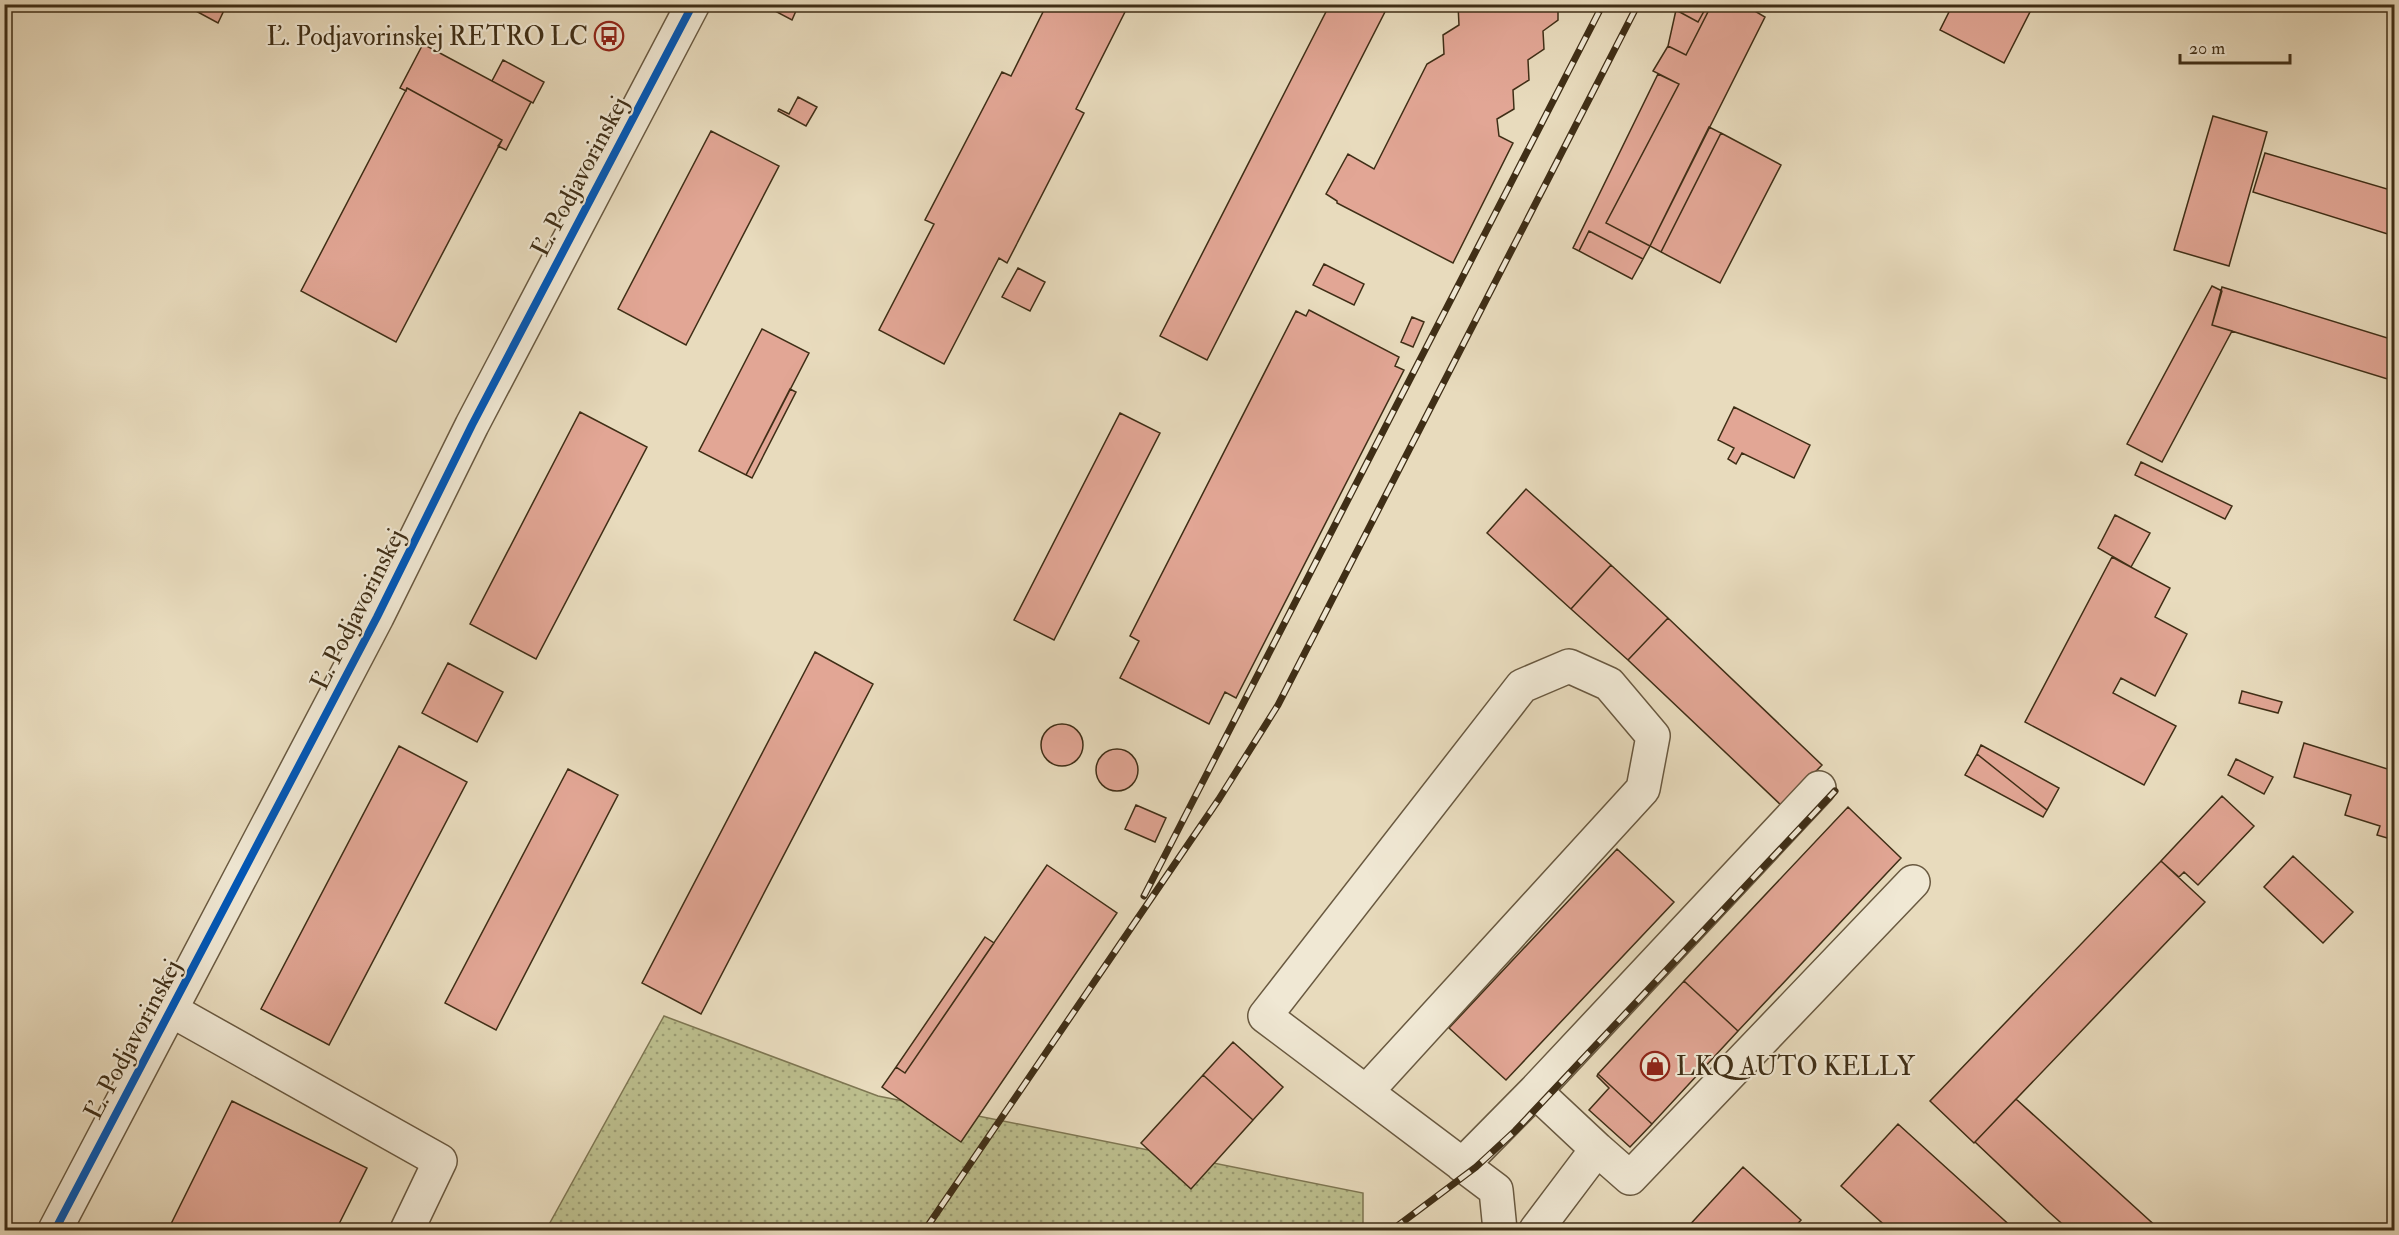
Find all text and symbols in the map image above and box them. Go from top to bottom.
bus stop icon: Ľ. Podjavorinskej RETRO LC [593,20,625,52]
place label: Ľ. Podjavorinskej RETRO LC [266,21,588,53]
scale bar [2180,27,2290,65]
text: 20 m [2189,37,2225,60]
street label: Ľ. Podjavorinskej [524,91,636,262]
street label: Ľ. Podjavorinskej [303,523,412,696]
street label: Ľ. Podjavorinskej [77,954,189,1125]
shop icon: LKQ AUTO KELLY [1639,1050,1671,1082]
place label: LKQ AUTO KELLY [1676,1051,1916,1083]

